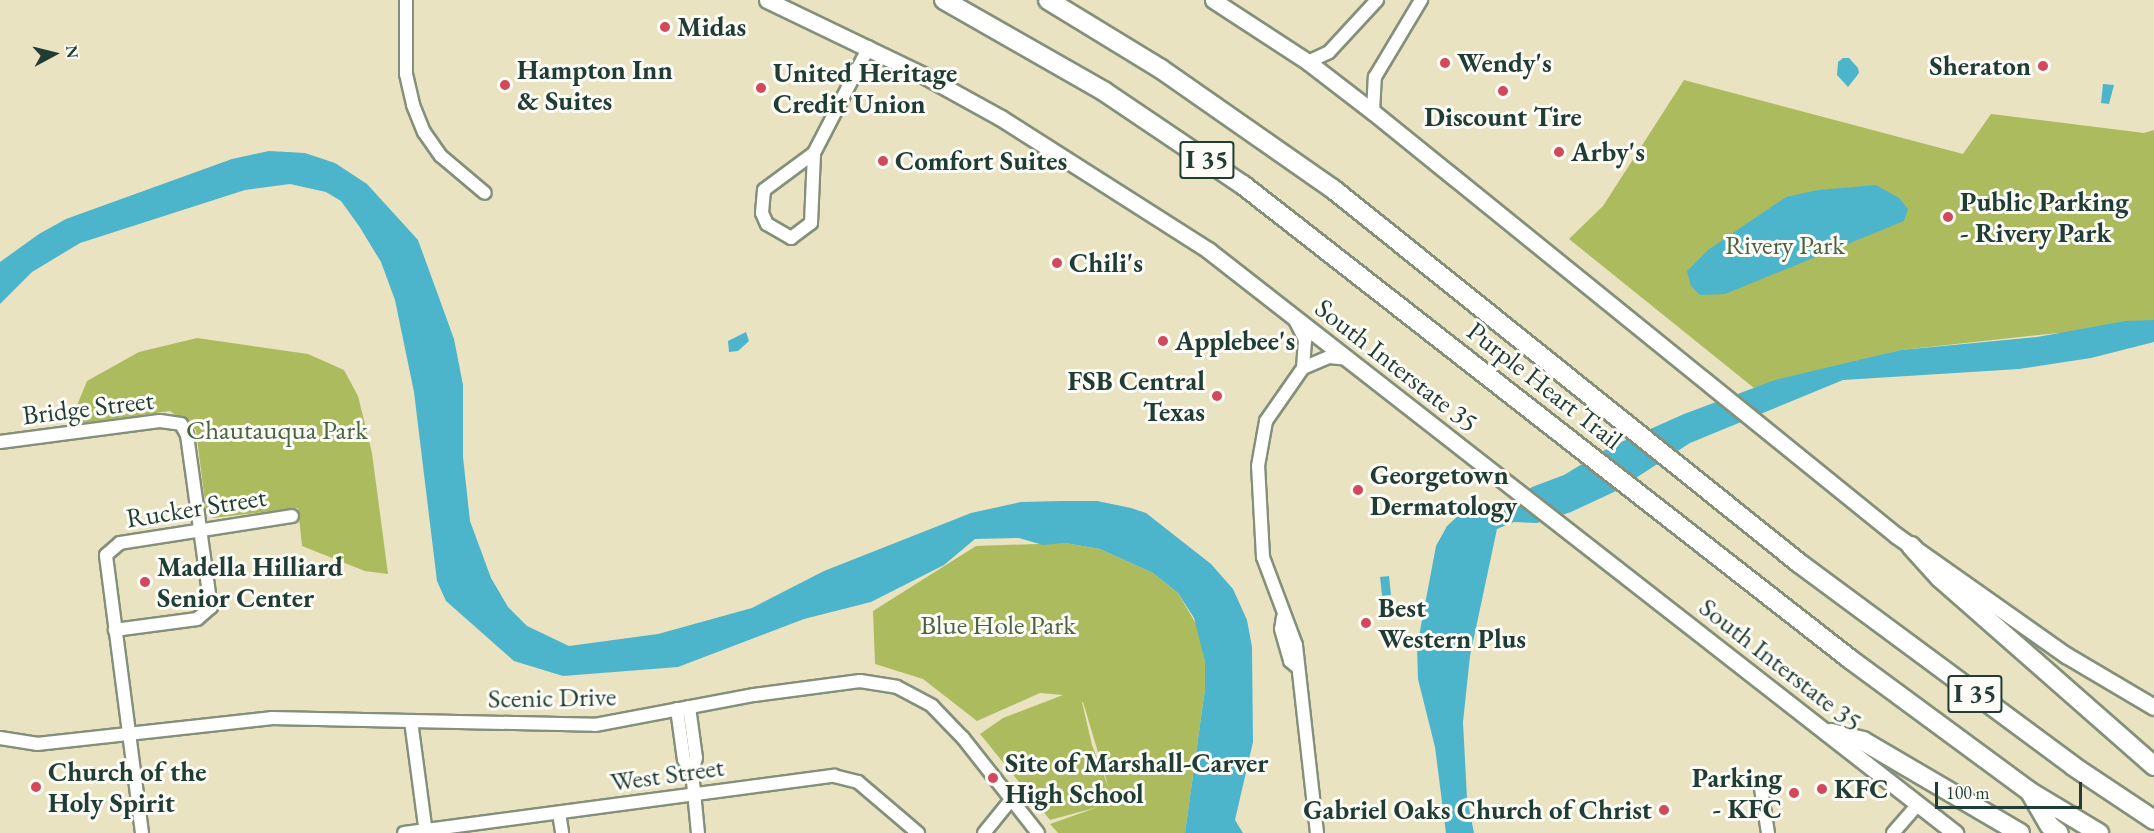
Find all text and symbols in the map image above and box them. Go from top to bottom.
place label: Midas [677,11,746,43]
marker: Midas [658,20,672,34]
north arrow [24,24,84,84]
text: N [61,44,84,59]
place label: Wendy's [1457,47,1552,79]
place label: Sheraton [1929,50,2031,82]
place label: Hampton Inn & Suites [517,53,673,116]
place label: United Heritage Credit Union [773,56,957,119]
marker: Wendy's [1438,56,1452,70]
marker: Sheraton [2036,59,2050,73]
marker: Hampton Inn & Suites [498,78,512,92]
marker: United Heritage Credit Union [754,81,768,95]
marker: Discount Tire [1496,84,1510,98]
place label: Discount Tire [1424,101,1582,133]
place label: Arby's [1571,136,1645,168]
road number: I 35 [1178,137,1236,183]
place label: Comfort Suites [895,145,1067,177]
marker: Arby's [1552,145,1566,159]
marker: Comfort Suites [876,154,890,168]
place label: Public Parking - Rivery Park [1960,185,2129,248]
marker: Public Parking - Rivery Park [1941,210,1955,224]
park label: Rivery Park [1725,229,1845,261]
place label: Chili's [1069,247,1143,279]
marker: Chili's [1050,256,1064,270]
street label: South Interstate 35 [1309,291,1485,439]
street label: Purple Heart Trail [1461,314,1629,456]
place label: Applebee's [1175,325,1295,357]
marker: Applebee's [1156,334,1170,348]
place label: FSB Central Texas [1068,364,1205,427]
street label: Bridge Street [20,383,156,431]
marker: FSB Central Texas [1210,389,1224,403]
park label: Chautauqua Park [186,414,368,446]
place label: Georgetown Dermatology [1370,458,1517,521]
street label: Rucker Street [124,480,268,534]
marker: Georgetown Dermatology [1351,483,1365,497]
place label: Madella Hilliard Senior Center [157,550,343,613]
marker: Madella Hilliard Senior Center [138,575,152,589]
street label: South Interstate 35 [1693,590,1869,738]
place label: Best Western Plus [1378,591,1526,654]
park label: Blue Hole Park [920,609,1076,641]
marker: Best Western Plus [1359,616,1373,630]
road number: I 35 [1946,671,2004,717]
street label: Scenic Drive [487,680,617,714]
place label: Site of Marshall-Carver High School [1005,746,1268,809]
street label: West Street [608,750,726,798]
place label: Church of the Holy Spirit [48,755,207,818]
place label: Parking - KFC [1692,761,1782,824]
scale bar [1938,770,2085,808]
marker: Site of Marshall-Carver High School [986,771,1000,785]
place label: KFC [1834,773,1888,805]
marker: Church of the Holy Spirit [29,780,43,794]
text: 100 m [1946,781,1990,804]
marker: KFC [1815,782,1829,796]
marker: Parking - KFC [1787,786,1801,800]
place label: Gabriel Oaks Church of Christ [1303,794,1652,826]
marker: Gabriel Oaks Church of Christ [1657,803,1671,817]

